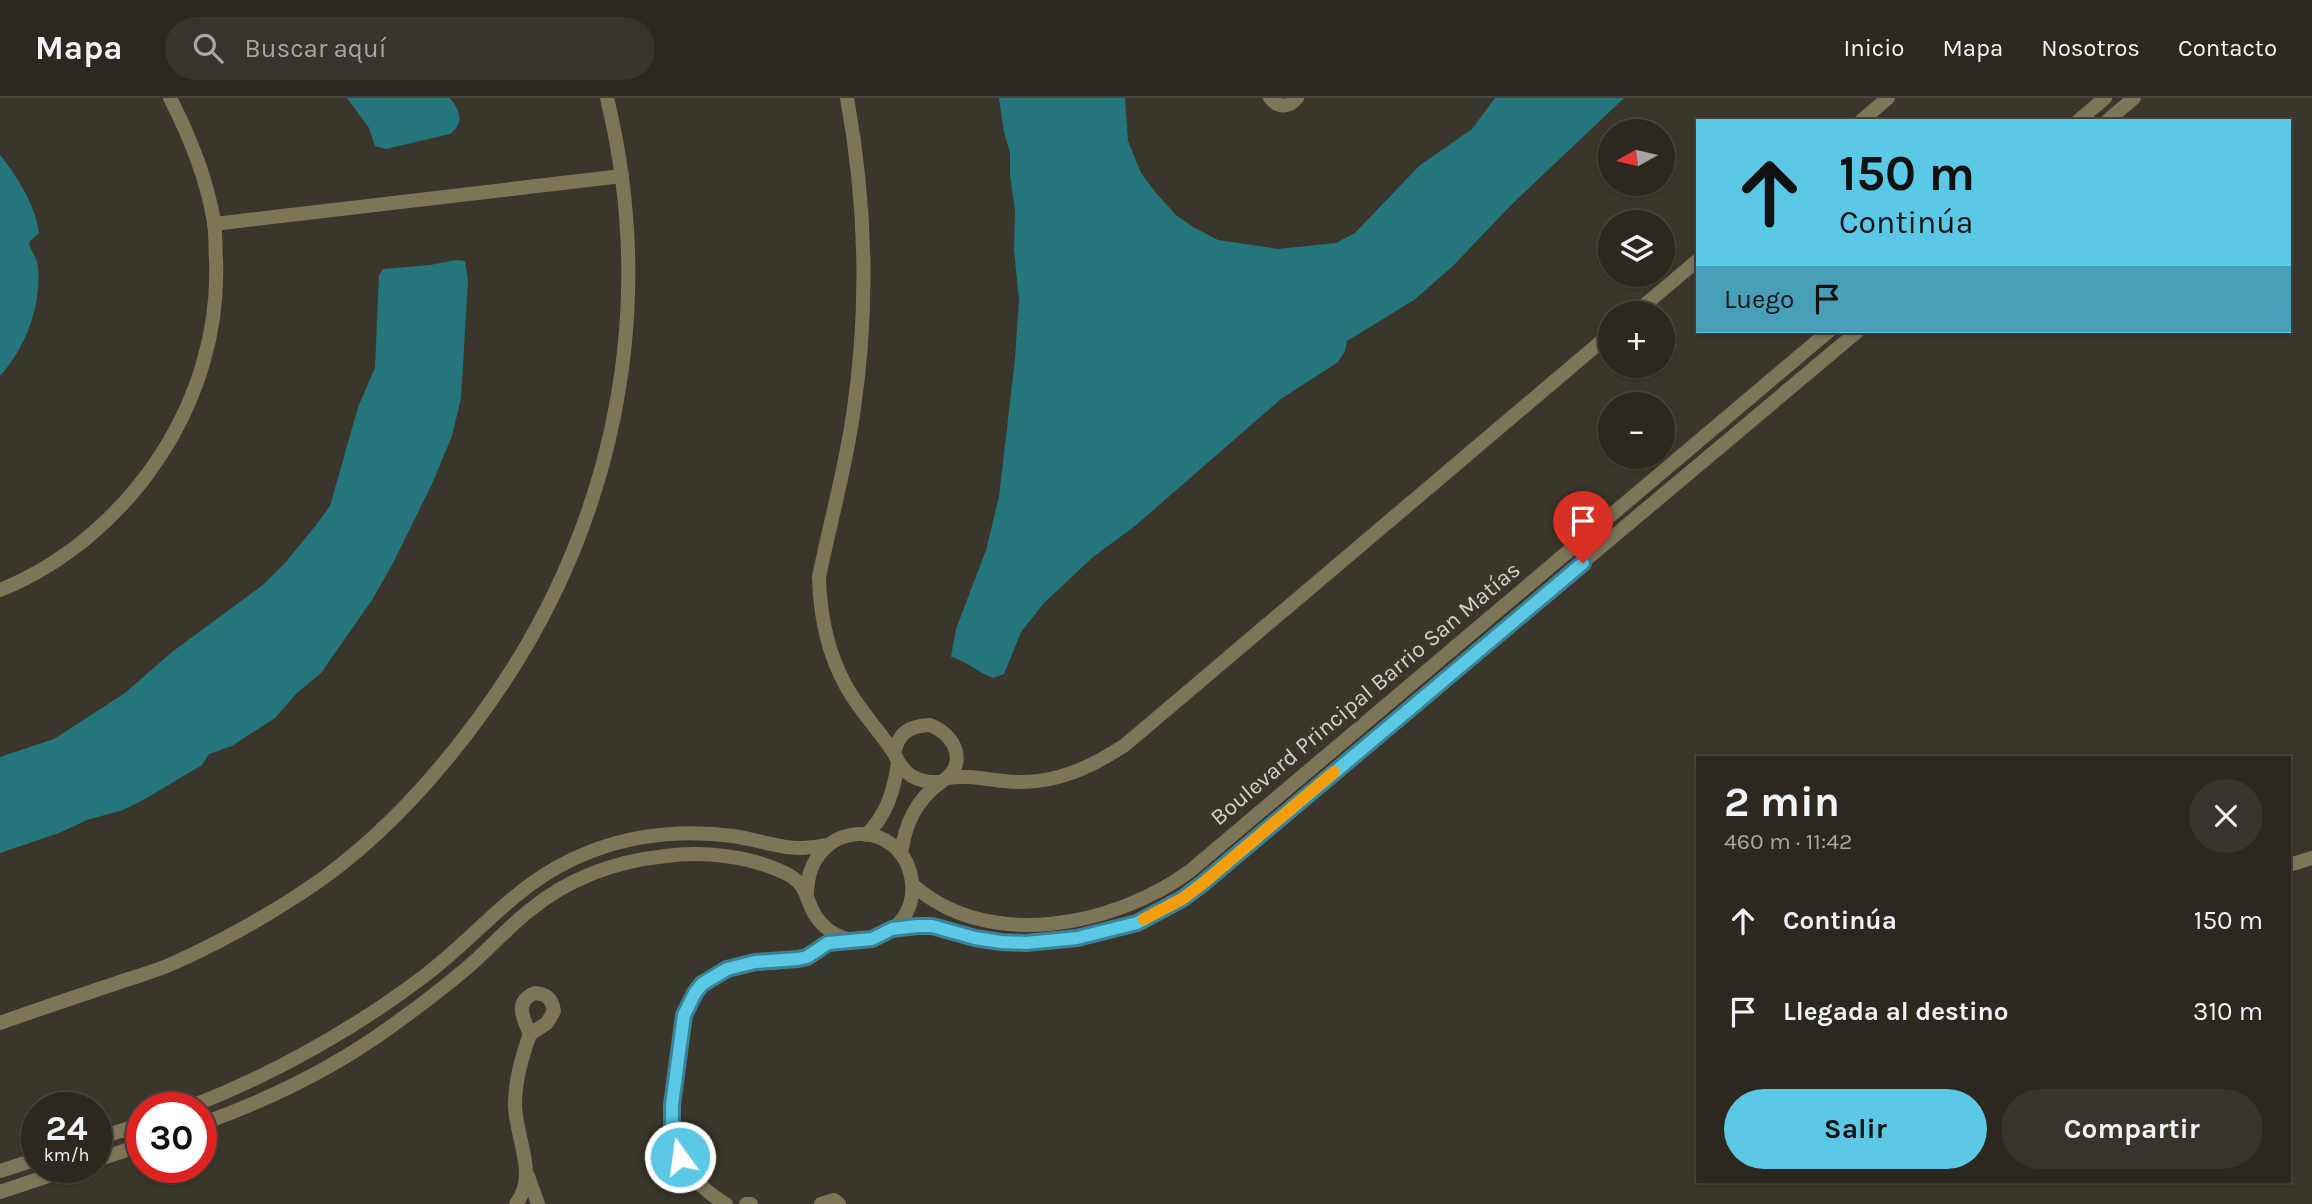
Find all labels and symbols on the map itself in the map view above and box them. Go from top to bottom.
north arrow [1598,119,1675,196]
pin [1553,491,1613,563]
street label: Boulevard Principal Barrio San Matías [1205,556,1526,831]
speed limit sign: 30 [126,1092,217,1183]
position arrow [643,1120,717,1194]

